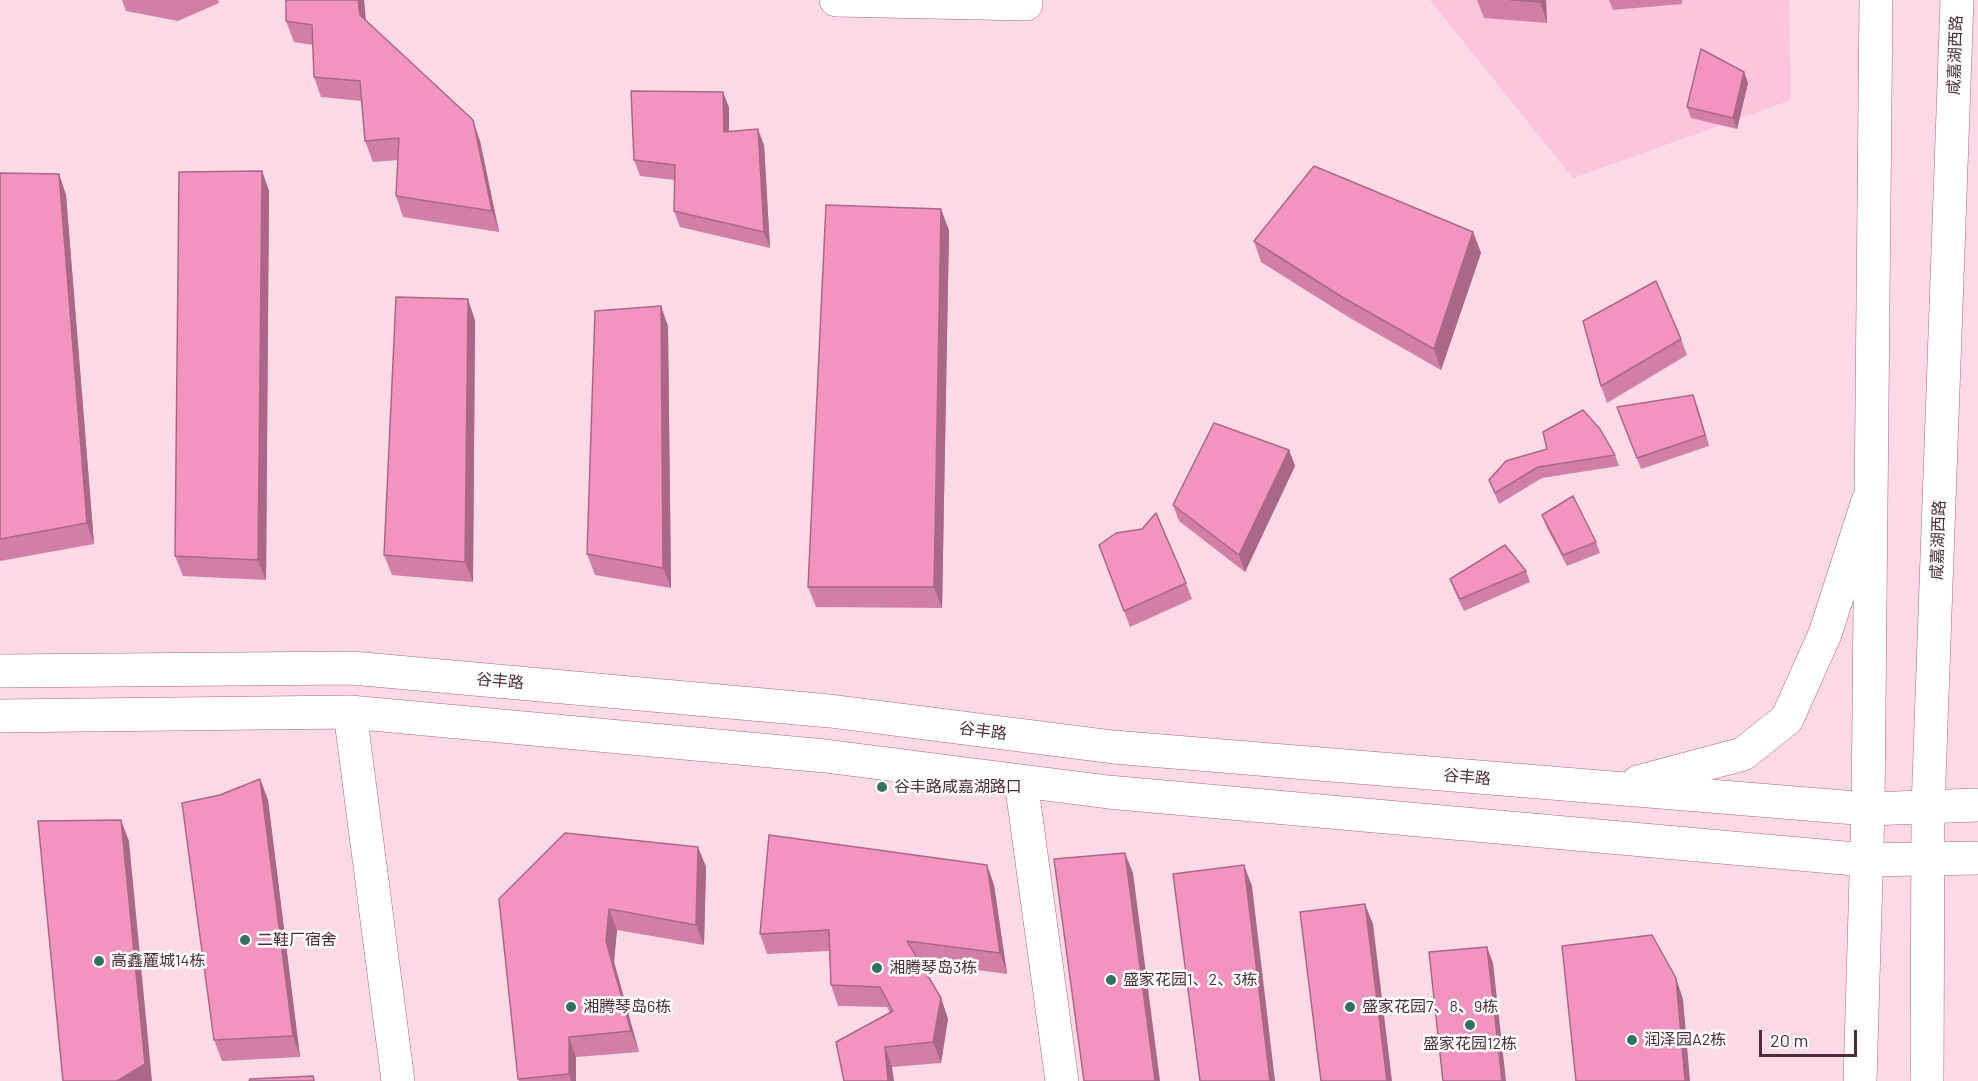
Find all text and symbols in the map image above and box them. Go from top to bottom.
street label: 咸嘉湖西路 [1944,15,1966,95]
street label: 咸嘉湖西路 [1927,500,1949,580]
street label: 谷丰路 [475,669,525,693]
street label: 谷丰路 [958,719,1008,743]
street label: 谷丰路 [1442,765,1492,789]
place label: 谷丰路咸嘉湖路口 [894,777,1022,797]
marker: 谷丰路咸嘉湖路口 [875,780,889,794]
place label: 二鞋厂宿舍 [257,930,337,950]
marker: 二鞋厂宿舍 [238,933,252,947]
place label: 高鑫麓城14栋 [111,951,205,971]
marker: 高鑫麓城14栋 [92,954,106,968]
place label: 湘腾琴岛3栋 [889,958,977,978]
marker: 湘腾琴岛3栋 [870,961,884,975]
place label: 盛家花园1、2、3栋 [1123,970,1257,990]
marker: 盛家花园1、2、3栋 [1104,973,1118,987]
place label: 湘腾琴岛6栋 [583,997,671,1017]
place label: 盛家花园7、8、9栋 [1362,997,1498,1017]
marker: 湘腾琴岛6栋 [564,1000,578,1014]
marker: 盛家花园7、8、9栋 [1343,1000,1357,1014]
marker: 盛家花园12栋 [1463,1018,1477,1032]
scale bar [1762,1018,1860,1056]
text: 20 m [1770,1029,1808,1051]
place label: 润泽园A2栋 [1644,1030,1726,1050]
marker: 润泽园A2栋 [1625,1033,1639,1047]
place label: 盛家花园12栋 [1423,1034,1517,1054]

